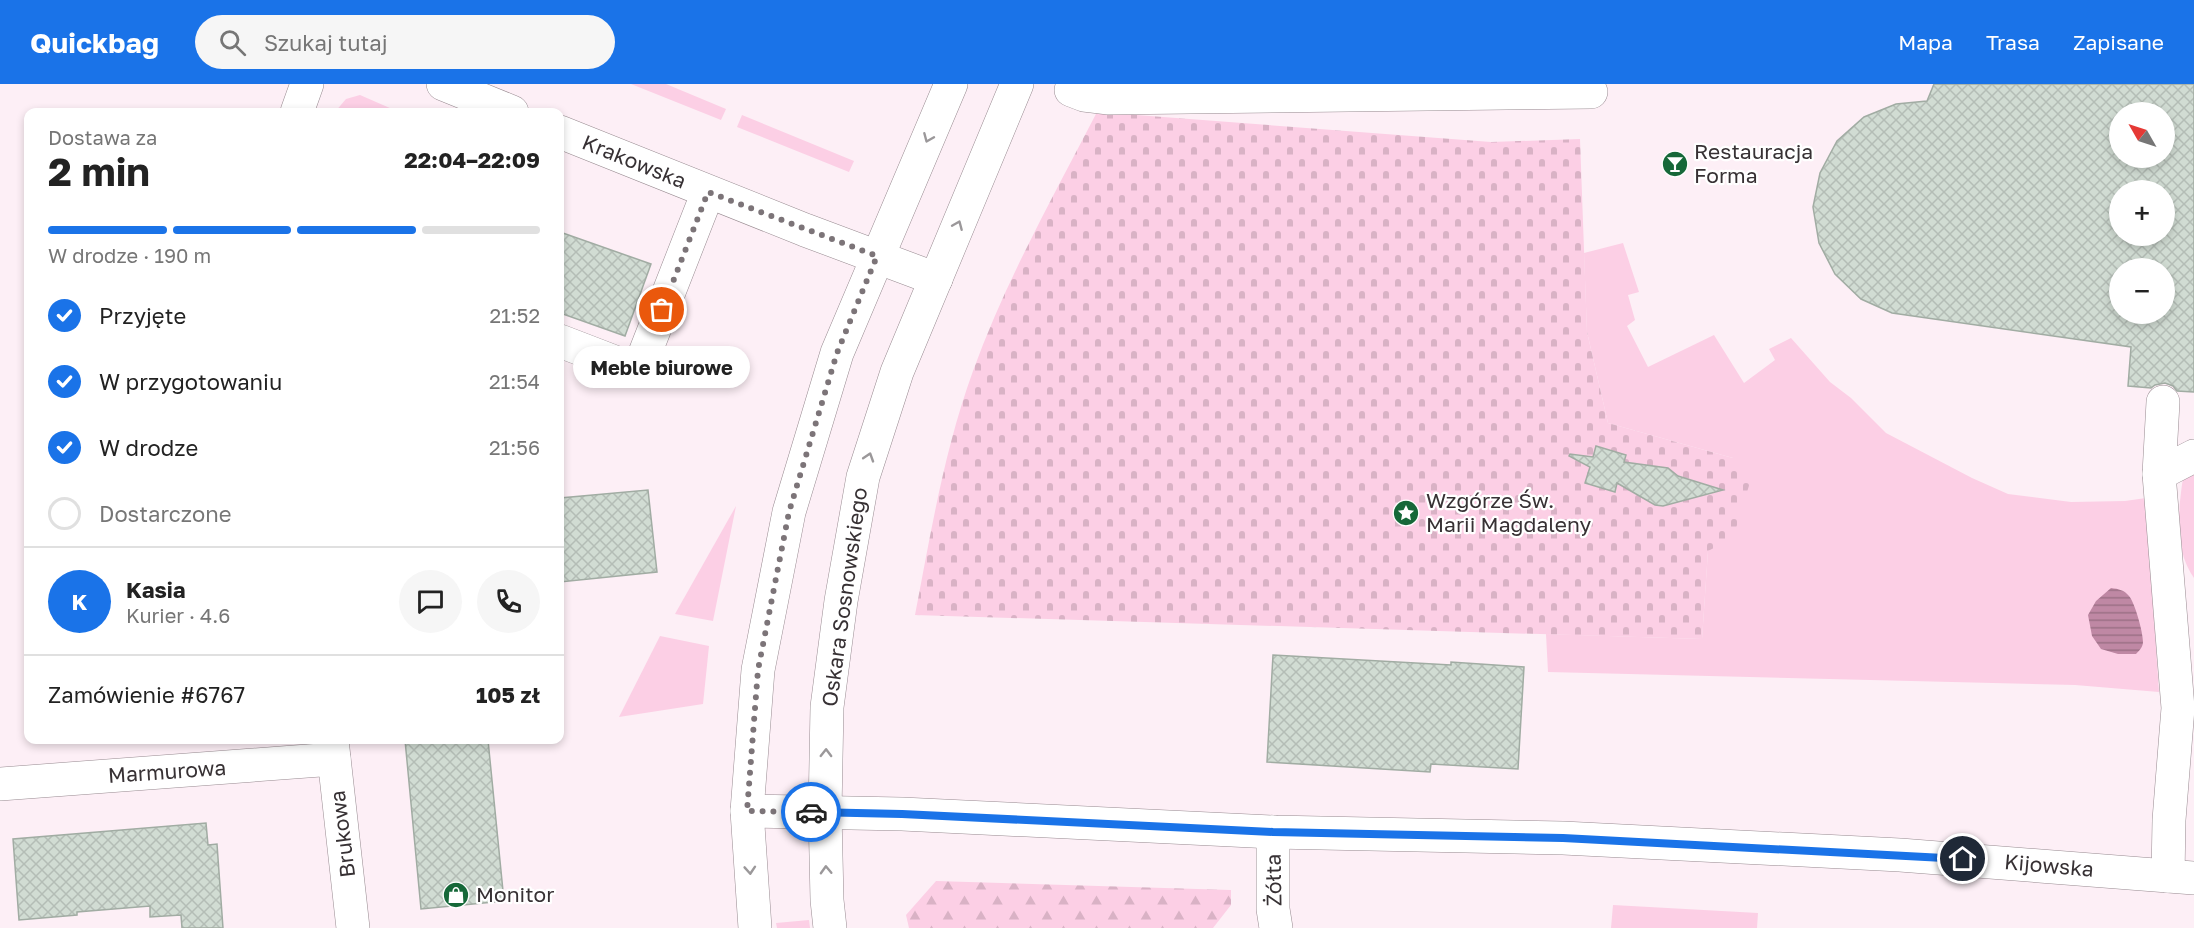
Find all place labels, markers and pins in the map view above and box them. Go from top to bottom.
place label: Restauracja Forma [1694,138,1813,188]
bar icon: Restauracja Forma [1660,149,1690,179]
pin [636,284,687,335]
callout: Meble biurowe [574,346,750,388]
place label: Wzgórze Św. Marii Magdaleny [1426,487,1591,537]
place icon: Wzgórze Św. Marii Magdaleny [1391,498,1421,528]
pin [1937,833,1988,884]
shop icon: Monitor [441,880,471,910]
place label: Monitor [476,881,554,907]

